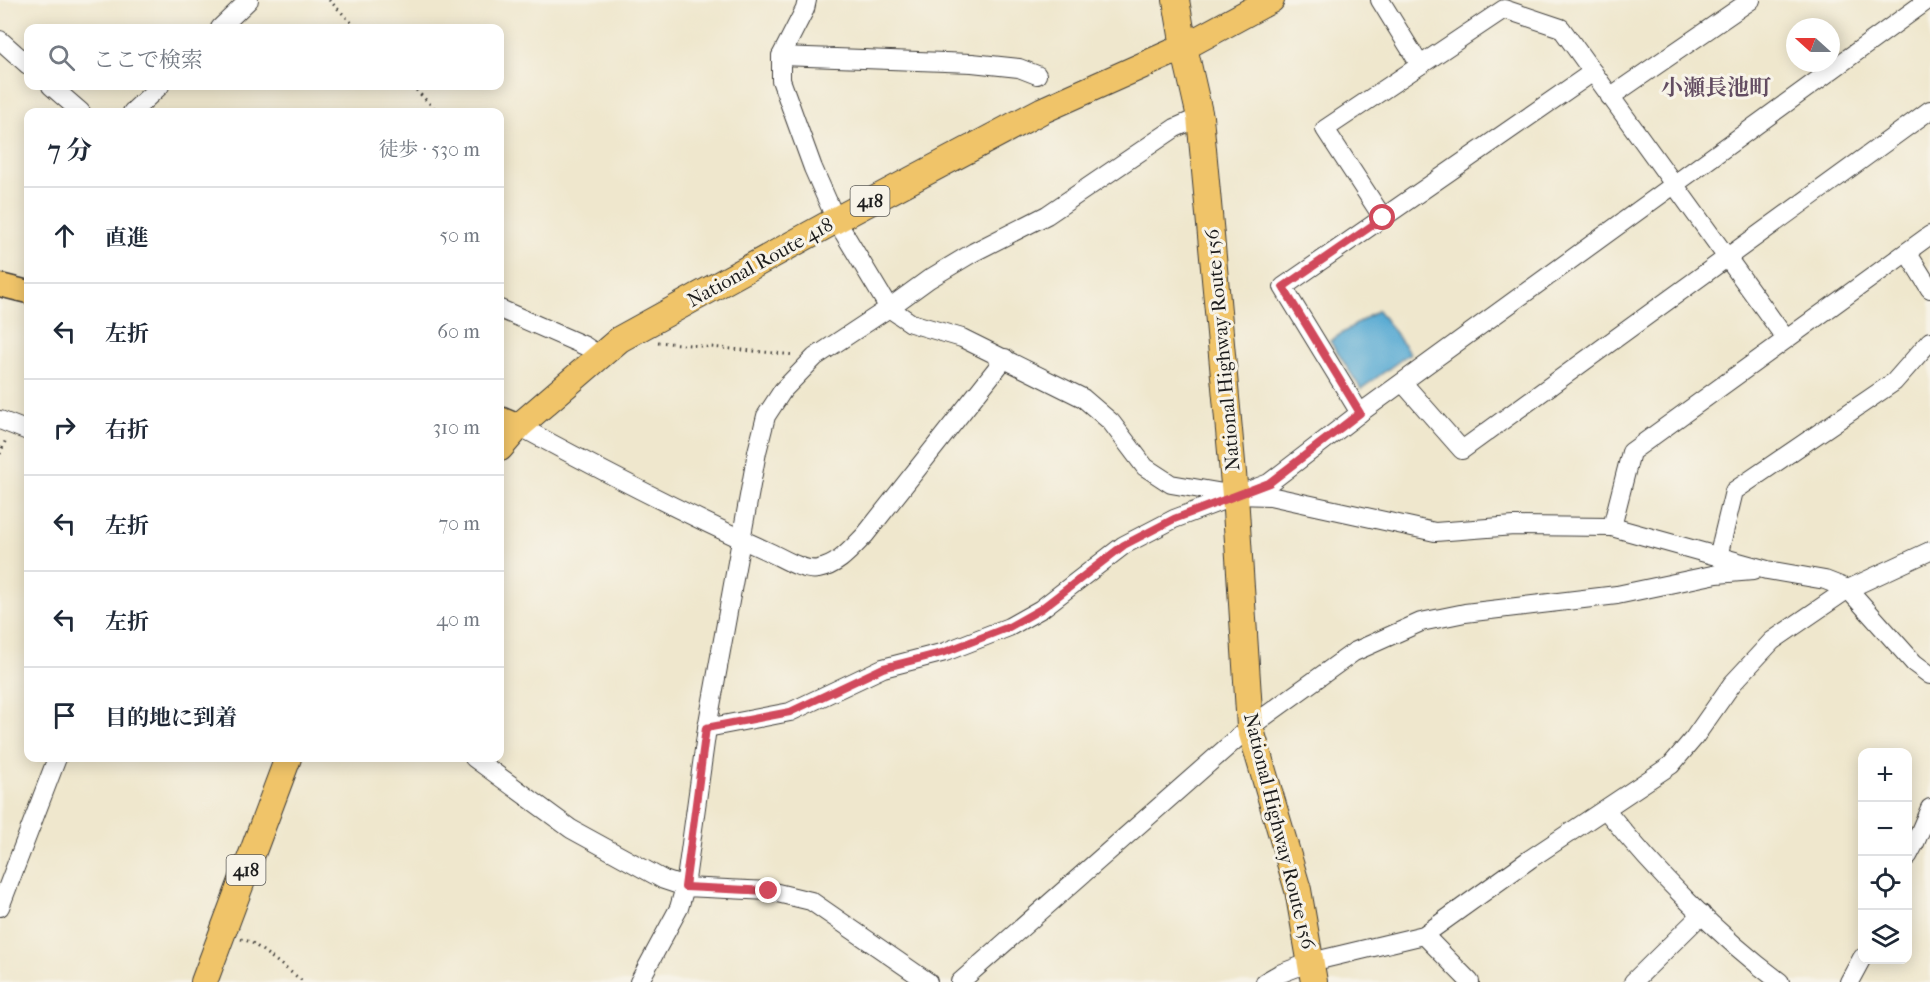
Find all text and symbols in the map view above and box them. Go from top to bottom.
north arrow [1786,18,1840,72]
search box [24,24,504,90]
icon: search [45,41,78,74]
text: ここで検索 [93,47,203,73]
district label: 小瀬長池町 [1661,75,1771,101]
text: 7 分 [48,135,92,166]
text: 徒歩 · 530 m [379,138,480,161]
road number: 418 [850,186,890,216]
route start [1369,204,1395,230]
street label: National Route 418 [683,213,837,312]
icon: ahead [48,219,81,252]
text: 50 m [439,224,480,247]
text: 直進 [105,225,149,251]
street label: National Highway Route 156 [1200,228,1245,472]
icon: left [48,315,81,348]
text: 60 m [437,320,480,343]
text: 左折 [105,321,149,347]
icon: right [48,411,81,444]
text: 310 m [433,416,480,439]
text: 右折 [105,417,149,443]
icon: left [48,507,81,540]
text: 70 m [438,512,480,535]
text: 左折 [105,513,149,539]
icon: left [48,603,81,636]
text: 40 m [436,608,480,631]
text: 左折 [105,609,149,635]
icon: arrive [48,699,81,732]
text: 目的地に到着 [105,705,237,731]
street label: National Highway Route 156 [1239,711,1320,952]
map controls [1858,748,1912,964]
button: + [1858,748,1912,802]
button: − [1858,802,1912,856]
road number: 418 [226,855,266,885]
button: locate [1858,856,1912,910]
route end [755,877,781,903]
button: layers [1858,910,1912,964]

